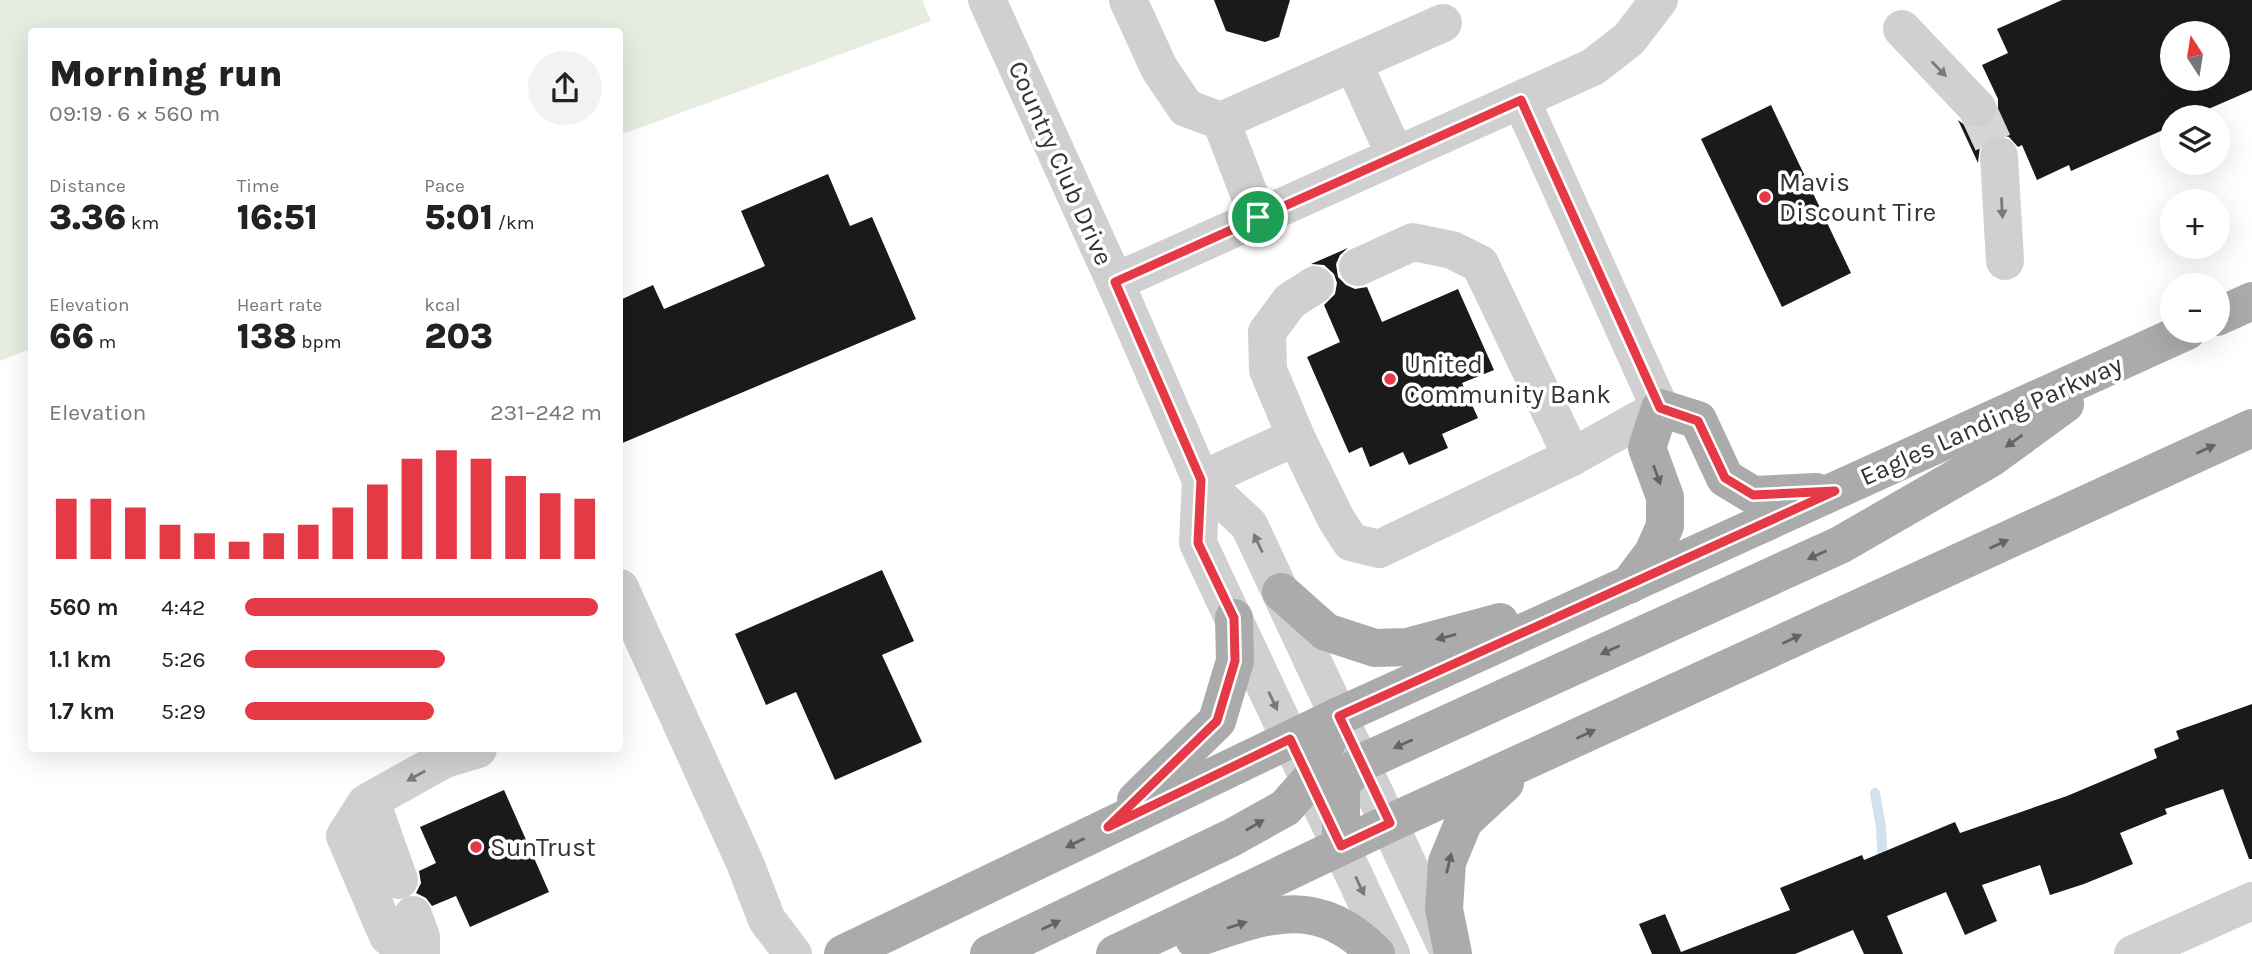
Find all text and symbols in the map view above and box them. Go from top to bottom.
north arrow [2160,21,2230,91]
map controls [2160,21,2230,343]
text: Morning run [49,51,283,96]
button: share [528,51,602,125]
street label: Country Club Drive [1002,56,1120,270]
one-way arrow [1931,60,1947,77]
text: 09:19 · 6 × 560 m [49,100,220,127]
button: layers [2160,105,2230,175]
place label: Mavis Discount Tire [1779,167,1936,228]
text: Distance [49,175,126,197]
text: Time [237,175,279,197]
text: Pace [424,175,465,197]
pin [1228,187,1288,247]
marker: Mavis Discount Tire [1757,189,1773,205]
button: + [2160,189,2230,259]
text: 3.36 [49,197,126,238]
text: 16:51 [237,197,318,238]
text: 5:01 [424,197,493,238]
one-way arrow [1997,197,2008,219]
icon: arrive [1239,198,1277,236]
text: km [126,212,159,234]
text: /km [493,212,534,234]
button: − [2160,273,2230,343]
text: Elevation [49,294,129,316]
text: Heart rate [237,294,322,316]
text: kcal [424,294,461,316]
text: 66 [49,316,94,357]
text: 138 [237,316,297,357]
text: 203 [424,316,493,357]
text: m [94,331,116,353]
text: bpm [297,331,341,353]
place label: United Community Bank [1404,349,1611,410]
street label: Eagles Landing Parkway [1855,349,2127,492]
marker: United Community Bank [1382,371,1398,387]
text: Elevation [49,399,146,426]
text: 231–242 m [490,399,602,426]
one-way arrow [2005,434,2023,448]
one-way arrow [2196,443,2216,455]
one-way arrow [1652,464,1663,485]
one-way arrow [1252,533,1263,554]
one-way arrow [1989,538,2009,550]
one-way arrow [1807,550,1828,561]
text: 560 m [49,594,119,621]
text: 4:42 [161,594,205,621]
one-way arrow [1435,632,1457,643]
one-way arrow [1782,633,1802,645]
one-way arrow [1600,644,1620,656]
text: 1.1 km [49,646,112,673]
text: 5:26 [161,646,206,673]
one-way arrow [1267,691,1278,711]
text: 1.7 km [49,698,115,725]
text: 5:29 [161,698,206,725]
one-way arrow [1575,728,1596,739]
one-way arrow [1393,738,1413,750]
one-way arrow [406,770,425,782]
one-way arrow [1245,819,1265,831]
place label: SunTrust [490,832,596,863]
one-way arrow [1065,837,1085,849]
marker: SunTrust [468,839,484,855]
one-way arrow [1444,851,1455,873]
one-way arrow [1354,876,1365,897]
one-way arrow [1041,919,1061,930]
one-way arrow [1227,919,1248,929]

